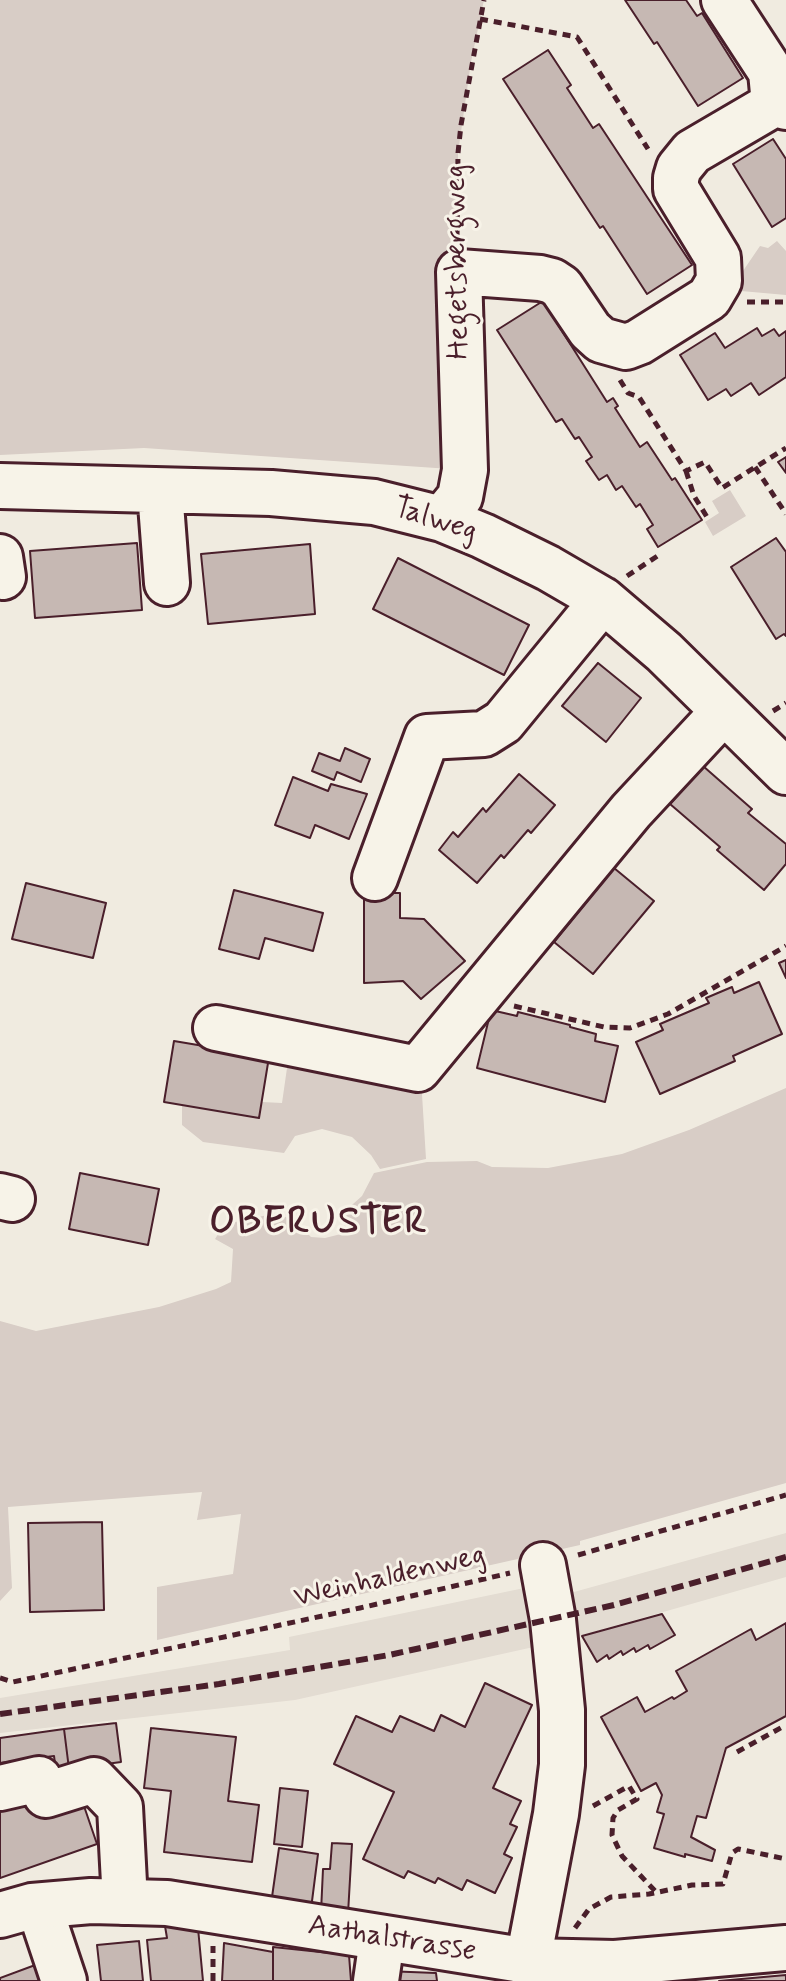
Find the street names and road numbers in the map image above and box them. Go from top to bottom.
street label: Hegetsbergweg [439,164,479,360]
street label: Talweg [388,491,482,551]
street label: Weinhaldenweg [291,1539,489,1617]
street label: Aathalstrasse [305,1909,479,1971]

